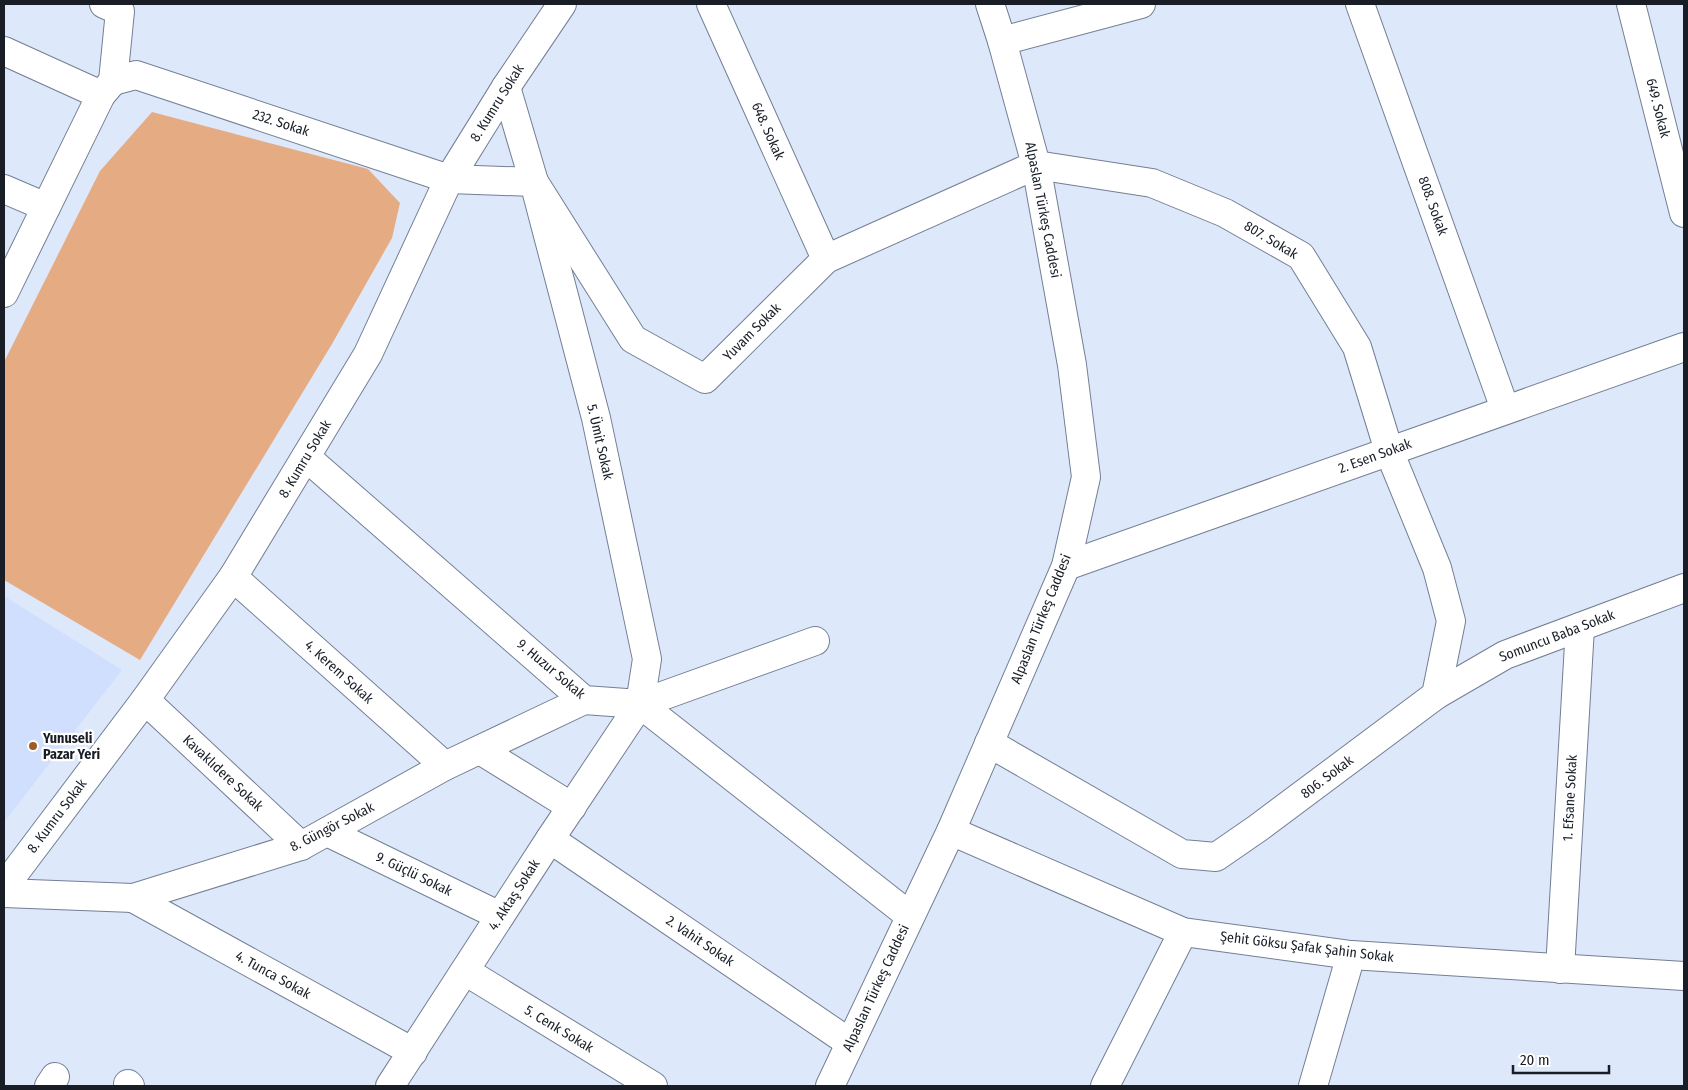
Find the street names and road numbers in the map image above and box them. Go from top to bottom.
street label: 8. Kumru Sokak [466,61,528,145]
street label: 649. Sokak [1642,77,1674,140]
street label: 648. Sokak [748,100,788,163]
street label: 232. Sokak [250,106,312,140]
street label: Alpaslan Türkeş Caddesi [1021,141,1065,279]
street label: 808. Sokak [1414,174,1452,238]
street label: 807. Sokak [1241,217,1301,263]
street label: Yuvam Sokak [720,299,785,364]
street label: 5. Ümit Sokak [583,402,618,482]
street label: 8. Kumru Sokak [275,416,335,501]
street label: 2. Esen Sokak [1336,435,1414,477]
street label: Alpaslan Türkeş Caddesi [1007,552,1075,686]
street label: Somuncu Baba Sokak [1497,606,1618,666]
street label: 9. Huzur Sokak [513,636,589,703]
street label: 4. Kerem Sokak [301,637,377,708]
street label: Kavaklıdere Sokak [179,731,267,815]
street label: 806. Sokak [1297,751,1357,802]
street label: 1. Efsane Sokak [1559,754,1581,842]
street label: 8. Kumru Sokak [24,775,91,856]
street label: 8. Güngör Sokak [287,798,377,855]
street label: 9. Güçlü Sokak [373,848,455,900]
street label: 4. Aktaş Sokak [485,856,544,934]
street label: 2. Vahit Sokak [663,912,738,970]
street label: Alpaslan Türkeş Caddesi [839,922,913,1054]
street label: Şehit Göksu Şafak Şahin Sokak [1219,928,1395,966]
street label: 4. Tunca Sokak [232,947,314,1003]
street label: 5. Cenk Sokak [521,1002,597,1057]

